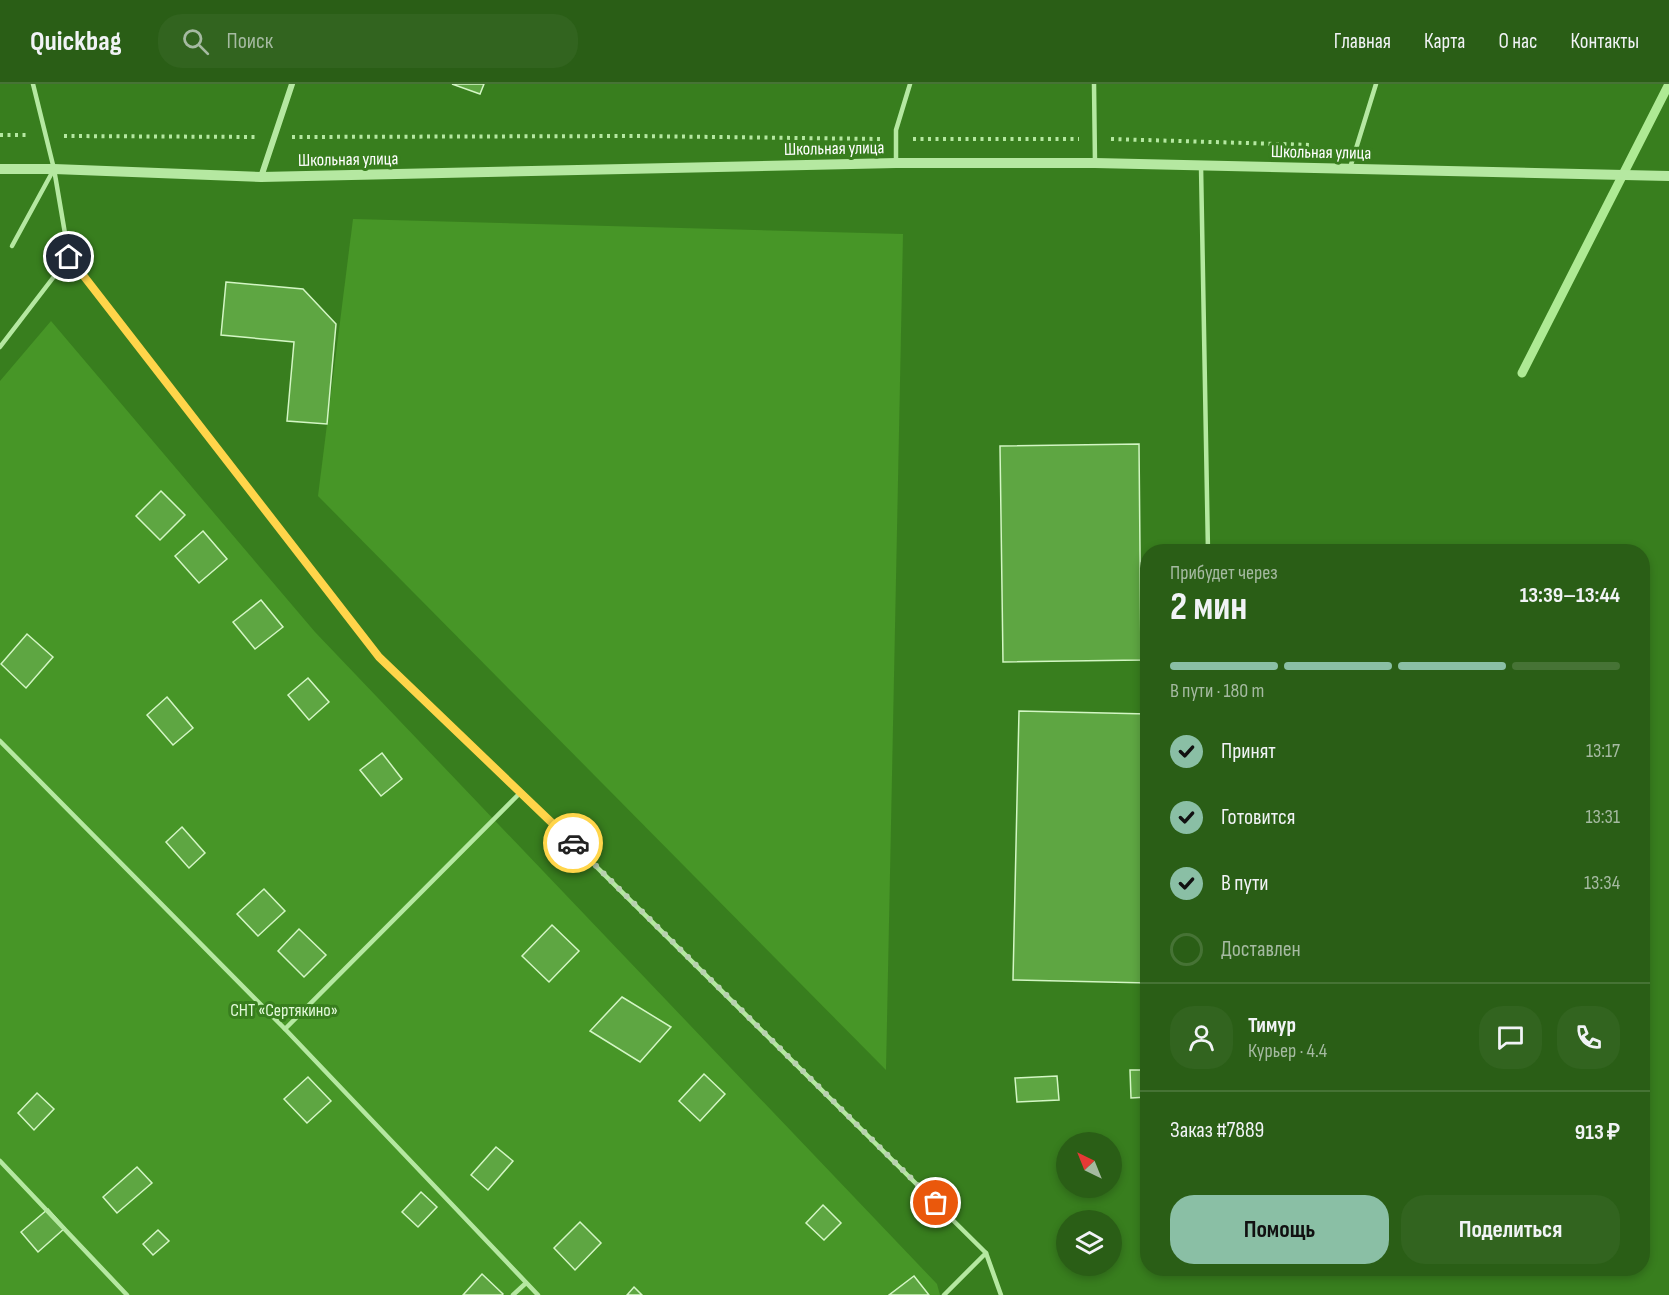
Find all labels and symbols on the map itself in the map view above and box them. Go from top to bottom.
street label: Школьная улица [784,137,884,160]
street label: Школьная улица [1271,141,1371,164]
street label: Школьная улица [298,148,398,171]
pin [43,231,94,282]
courier [543,813,603,873]
park label: СНТ «Сертякино» [230,1000,338,1021]
north arrow [1056,1132,1122,1198]
pin [910,1177,961,1228]

